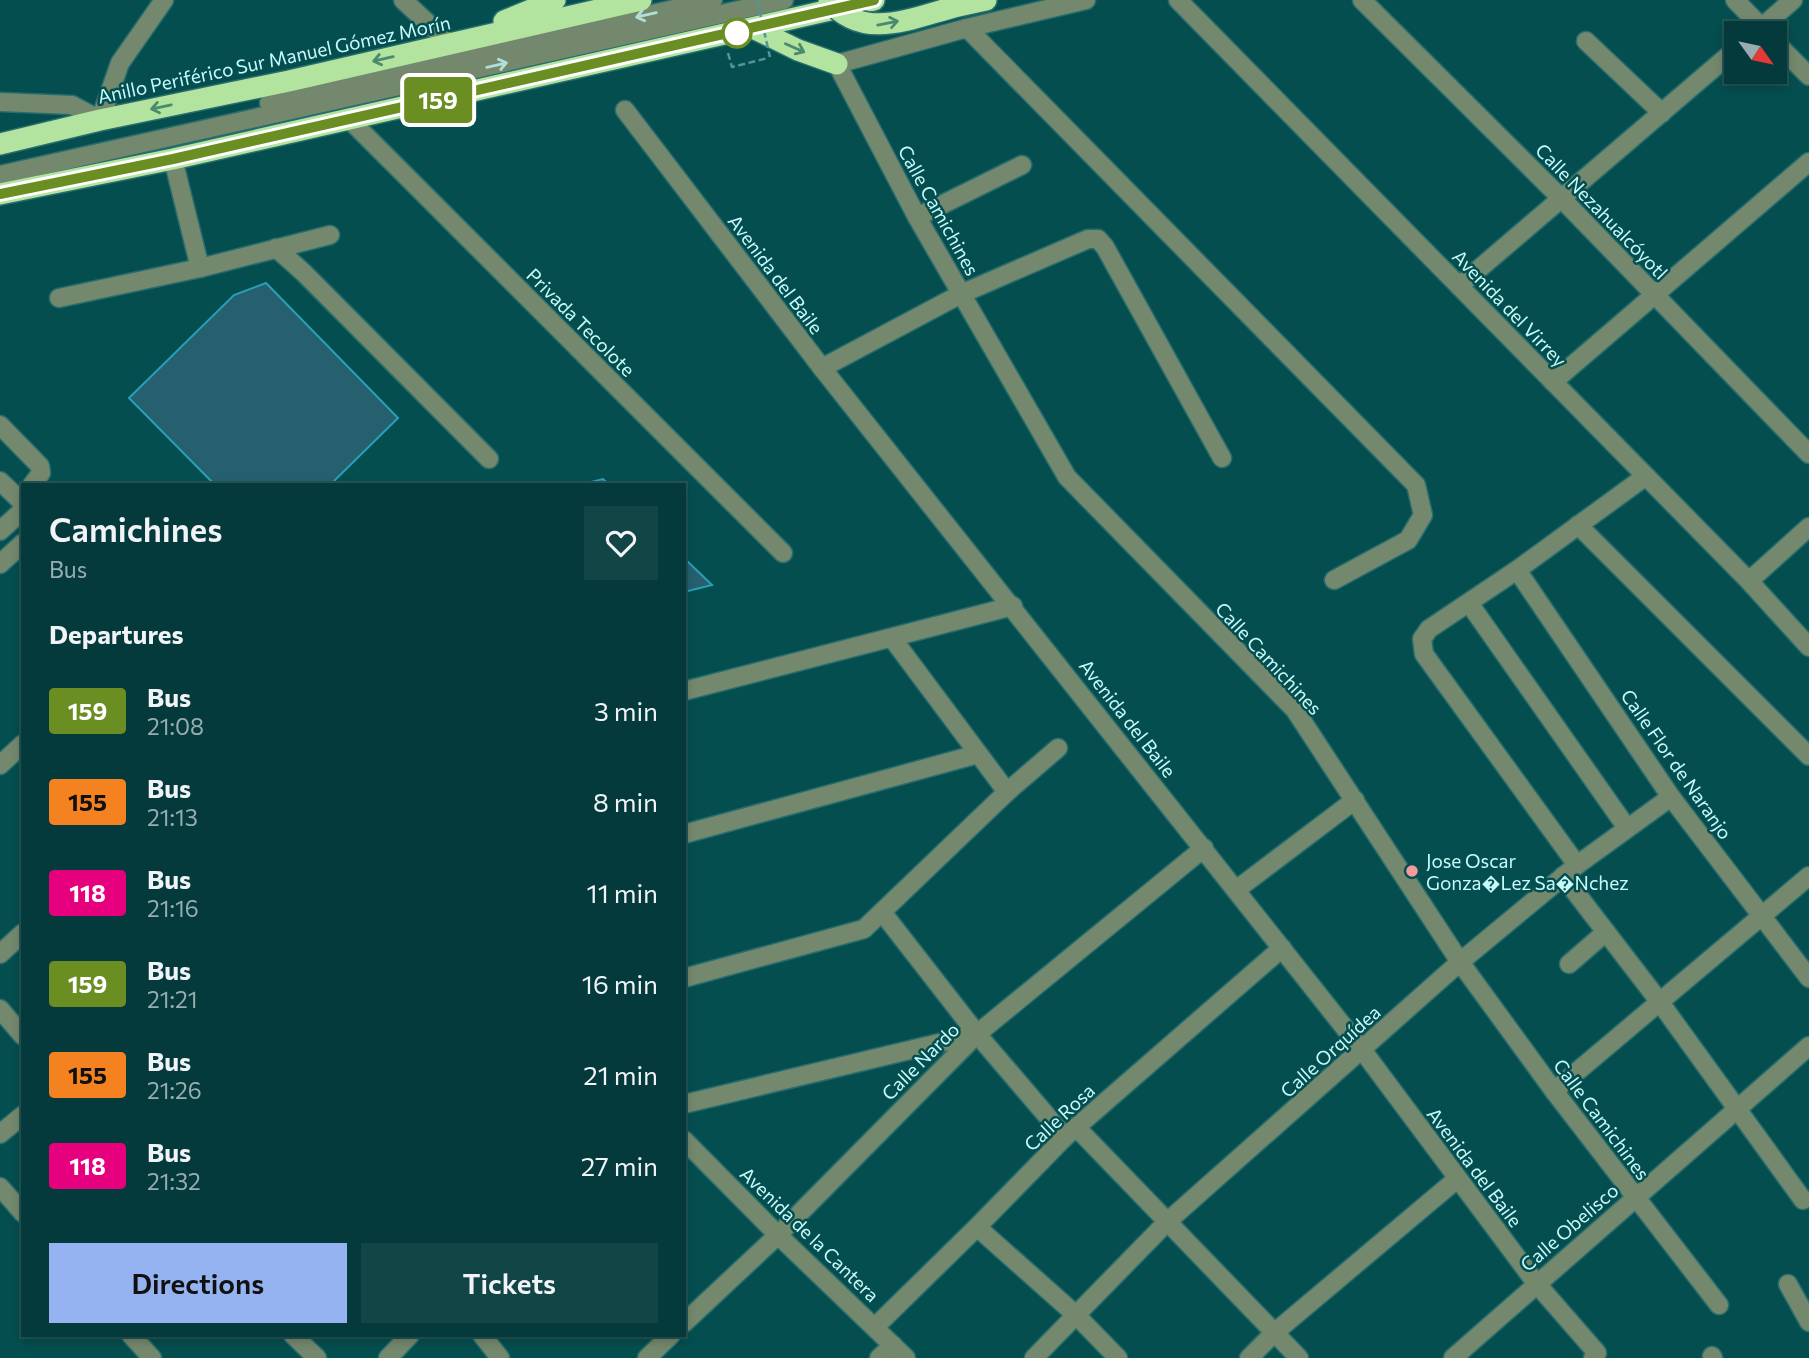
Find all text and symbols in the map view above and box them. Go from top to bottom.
one-way arrow [635,9,658,23]
street label: Anillo Periférico Sur Manuel Gómez Morín [95,10,453,108]
one-way arrow [876,15,899,29]
unlabelled marker [722,18,752,48]
north arrow [1724,21,1787,84]
map controls [1724,21,1787,84]
one-way arrow [784,42,805,55]
one-way arrow [372,53,395,66]
one-way arrow [485,57,508,71]
line badge: 159 [398,77,478,123]
text: 159 [418,85,458,114]
one-way arrow [150,101,173,115]
street label: Calle Nezahualcóyotl [1531,138,1673,284]
street label: Calle Camichines [894,141,984,279]
street label: Avenida del Baile [724,210,828,338]
street label: Avenida del Virrey [1448,245,1572,371]
street label: Privada Tecolote [522,263,640,381]
button: heart [584,506,658,580]
text: Camichines [49,508,223,549]
text: Bus [49,555,87,583]
street label: Calle Camichines [1211,597,1327,719]
text: Departures [49,618,184,649]
street label: Avenida del Baile [1075,654,1181,782]
text: Bus [147,681,191,712]
street label: Calle Flor de Naranjo [1617,685,1737,843]
text: 3 min [594,695,658,726]
text: 159 [68,696,107,725]
text: 21:08 [147,712,204,740]
text: Bus [147,772,191,803]
text: 8 min [593,786,658,817]
text: 155 [68,787,107,816]
text: 21:13 [147,803,198,831]
place label: Jose Oscar Gonza�Lez Sa�Nchez [1426,849,1629,894]
text: Bus [147,863,191,894]
marker: Jose Oscar Gonza�Lez Sa�Nchez [1404,863,1420,879]
text: 11 min [587,877,658,908]
text: 118 [69,878,106,907]
text: 21:16 [147,894,199,922]
text: Bus [147,954,191,985]
text: 16 min [582,968,658,999]
text: 159 [68,969,107,998]
text: 21:21 [147,985,198,1013]
street label: Calle Orquídea [1275,1000,1385,1102]
street label: Calle Nardo [876,1017,964,1105]
text: Bus [147,1045,191,1076]
street label: Calle Camichines [1549,1054,1655,1184]
text: 21 min [583,1059,658,1090]
text: 155 [68,1060,107,1089]
text: 21:26 [147,1076,202,1104]
street label: Calle Rosa [1019,1079,1099,1155]
street label: Avenida del Baile [1423,1103,1527,1231]
text: Bus [147,1136,191,1167]
text: 27 min [581,1150,658,1181]
text: 118 [69,1151,106,1180]
street label: Avenida de la Cantera [736,1162,884,1306]
text: 21:32 [147,1167,201,1195]
street label: Calle Obelisco [1515,1178,1623,1276]
button: Directions [49,1243,347,1323]
button: Tickets [361,1243,658,1323]

